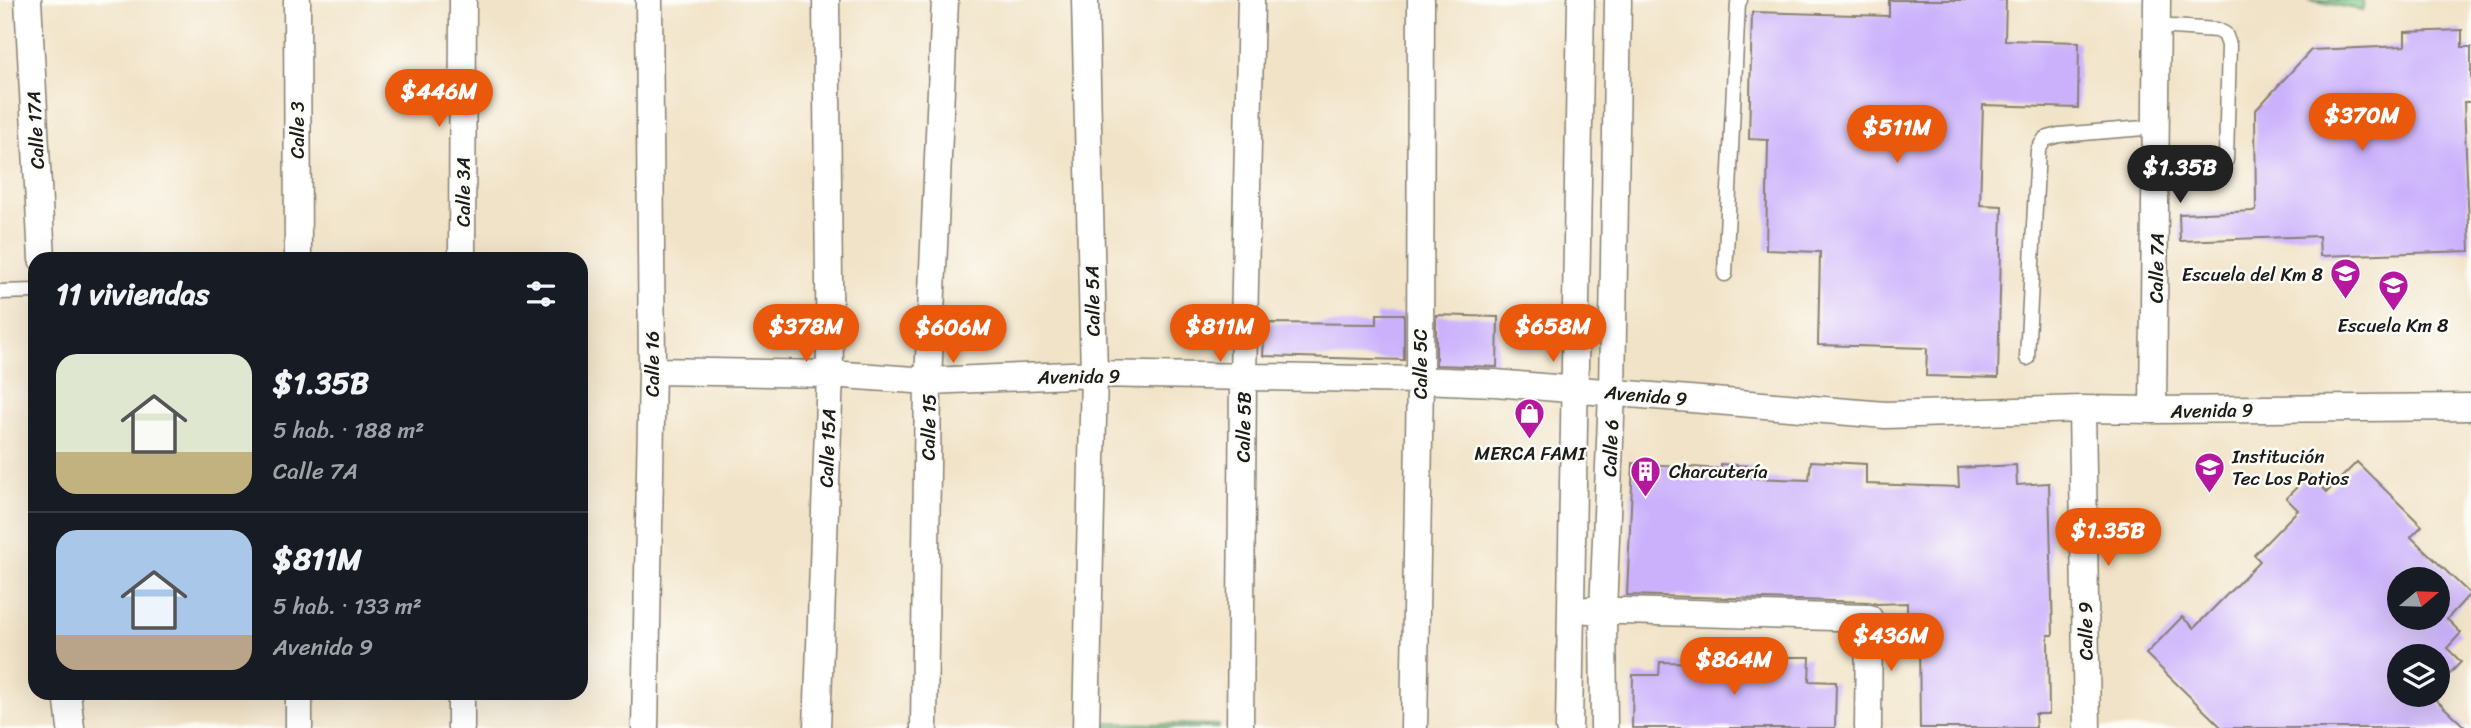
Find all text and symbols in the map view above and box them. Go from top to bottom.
pin: $446M [390,69,488,129]
text: $446M [401,71,477,112]
street label: Calle 17A [17,90,54,170]
pin: $370M [2313,94,2411,153]
text: $370M [2325,95,2399,136]
street label: Calle 3 [281,101,314,159]
pin: $511M [1848,106,1946,165]
text: $511M [1863,107,1931,148]
pin: $1.35B [2123,146,2237,205]
text: $1.35B [2143,147,2217,188]
street label: Calle 3A [447,157,480,227]
street label: Calle 7A [2139,233,2174,303]
school or university icon: Escuela del Km 8 [2329,257,2363,301]
place label: Escuela del Km 8 [2182,258,2324,291]
street label: Calle 5A [1075,265,1110,337]
text: 11 viviendas [56,267,209,321]
school or university icon: Escuela Km 8 [2376,269,2410,313]
icon: filters [522,275,560,313]
pin: $378M [757,304,855,364]
pin: $811M [1171,304,1269,364]
pin: $658M [1504,304,1602,364]
text: $378M [769,306,843,347]
pin: $606M [904,306,1002,365]
text: $811M [1186,306,1254,347]
text: $658M [1515,306,1591,347]
text: $606M [916,307,990,348]
place label: Escuela Km 8 [2337,309,2449,342]
street label: Calle 5C [1404,329,1437,399]
street label: Calle 16 [636,331,669,397]
text: $1.35B [273,356,369,410]
street label: Avenida 9 [1036,359,1121,394]
street label: Avenida 9 [1602,375,1689,416]
icon: home [112,382,196,466]
street label: Calle 5B [1226,391,1261,463]
street label: Calle 15 [911,393,946,461]
street label: Avenida 9 [2169,393,2254,428]
shop icon: MERCA FAMI [1513,397,1547,441]
street label: Calle 15A [810,408,845,488]
text: 5 hab. · 188 m² [273,410,424,451]
street label: Calle 6 [1593,419,1628,477]
place label: MERCA FAMI [1474,437,1587,470]
place label: Institución Tec Los Patios [2231,440,2349,495]
school or university icon: Institución Tec Los Patios [2192,450,2226,494]
text: Calle 7A [273,451,358,492]
building icon: Charcutería [1629,454,1663,498]
place label: Charcutería [1669,455,1768,488]
pin: $1.35B [2051,508,2165,568]
text: $1.35B [2071,510,2145,551]
text: $811M [273,532,362,586]
icon: home [112,558,196,642]
north arrow [2387,567,2450,630]
map controls [2387,567,2450,707]
text: 5 hab. · 133 m² [273,586,422,627]
street label: Calle 9 [2068,601,2103,661]
pin: $436M [1842,614,1940,673]
text: $436M [1854,615,1928,656]
text: Avenida 9 [273,627,373,668]
pin: $864M [1685,638,1783,697]
text: $864M [1696,639,1772,680]
button: layers [2387,644,2450,707]

